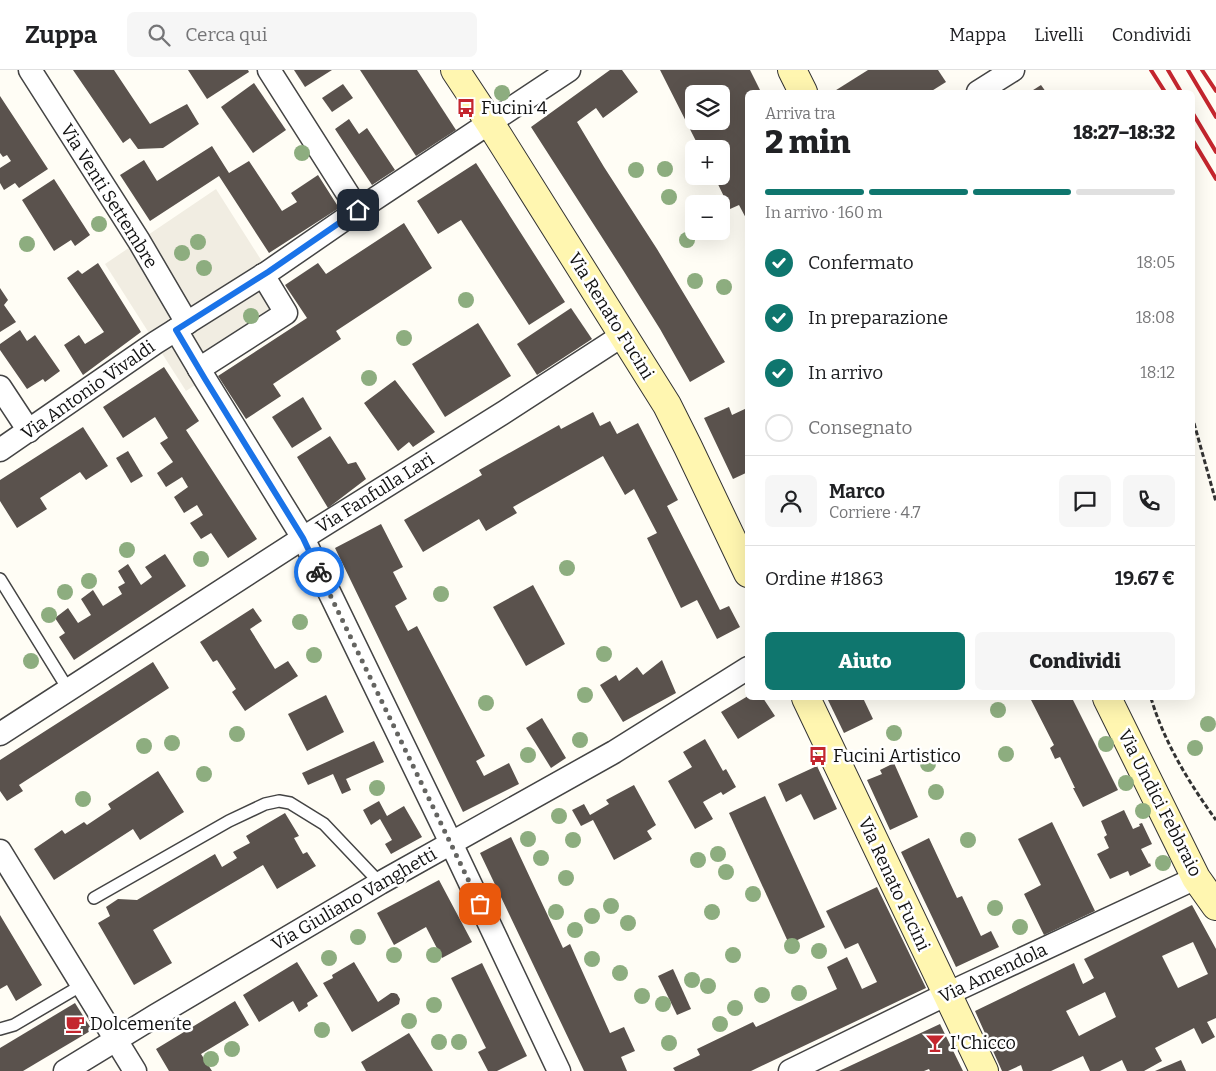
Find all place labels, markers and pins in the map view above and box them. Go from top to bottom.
bus stop icon: Fucini 4 [455,97,477,119]
place label: Fucini 4 [481,97,548,119]
pin [337,189,379,231]
bus stop icon: Fucini Artistico [807,745,829,767]
place label: Fucini Artistico [833,745,961,767]
pin [459,883,501,925]
cafe icon: Dolcemente [64,1013,86,1035]
place label: Dolcemente [90,1013,192,1035]
bar icon: I'Chicco [924,1032,946,1054]
place label: I'Chicco [950,1032,1016,1054]

